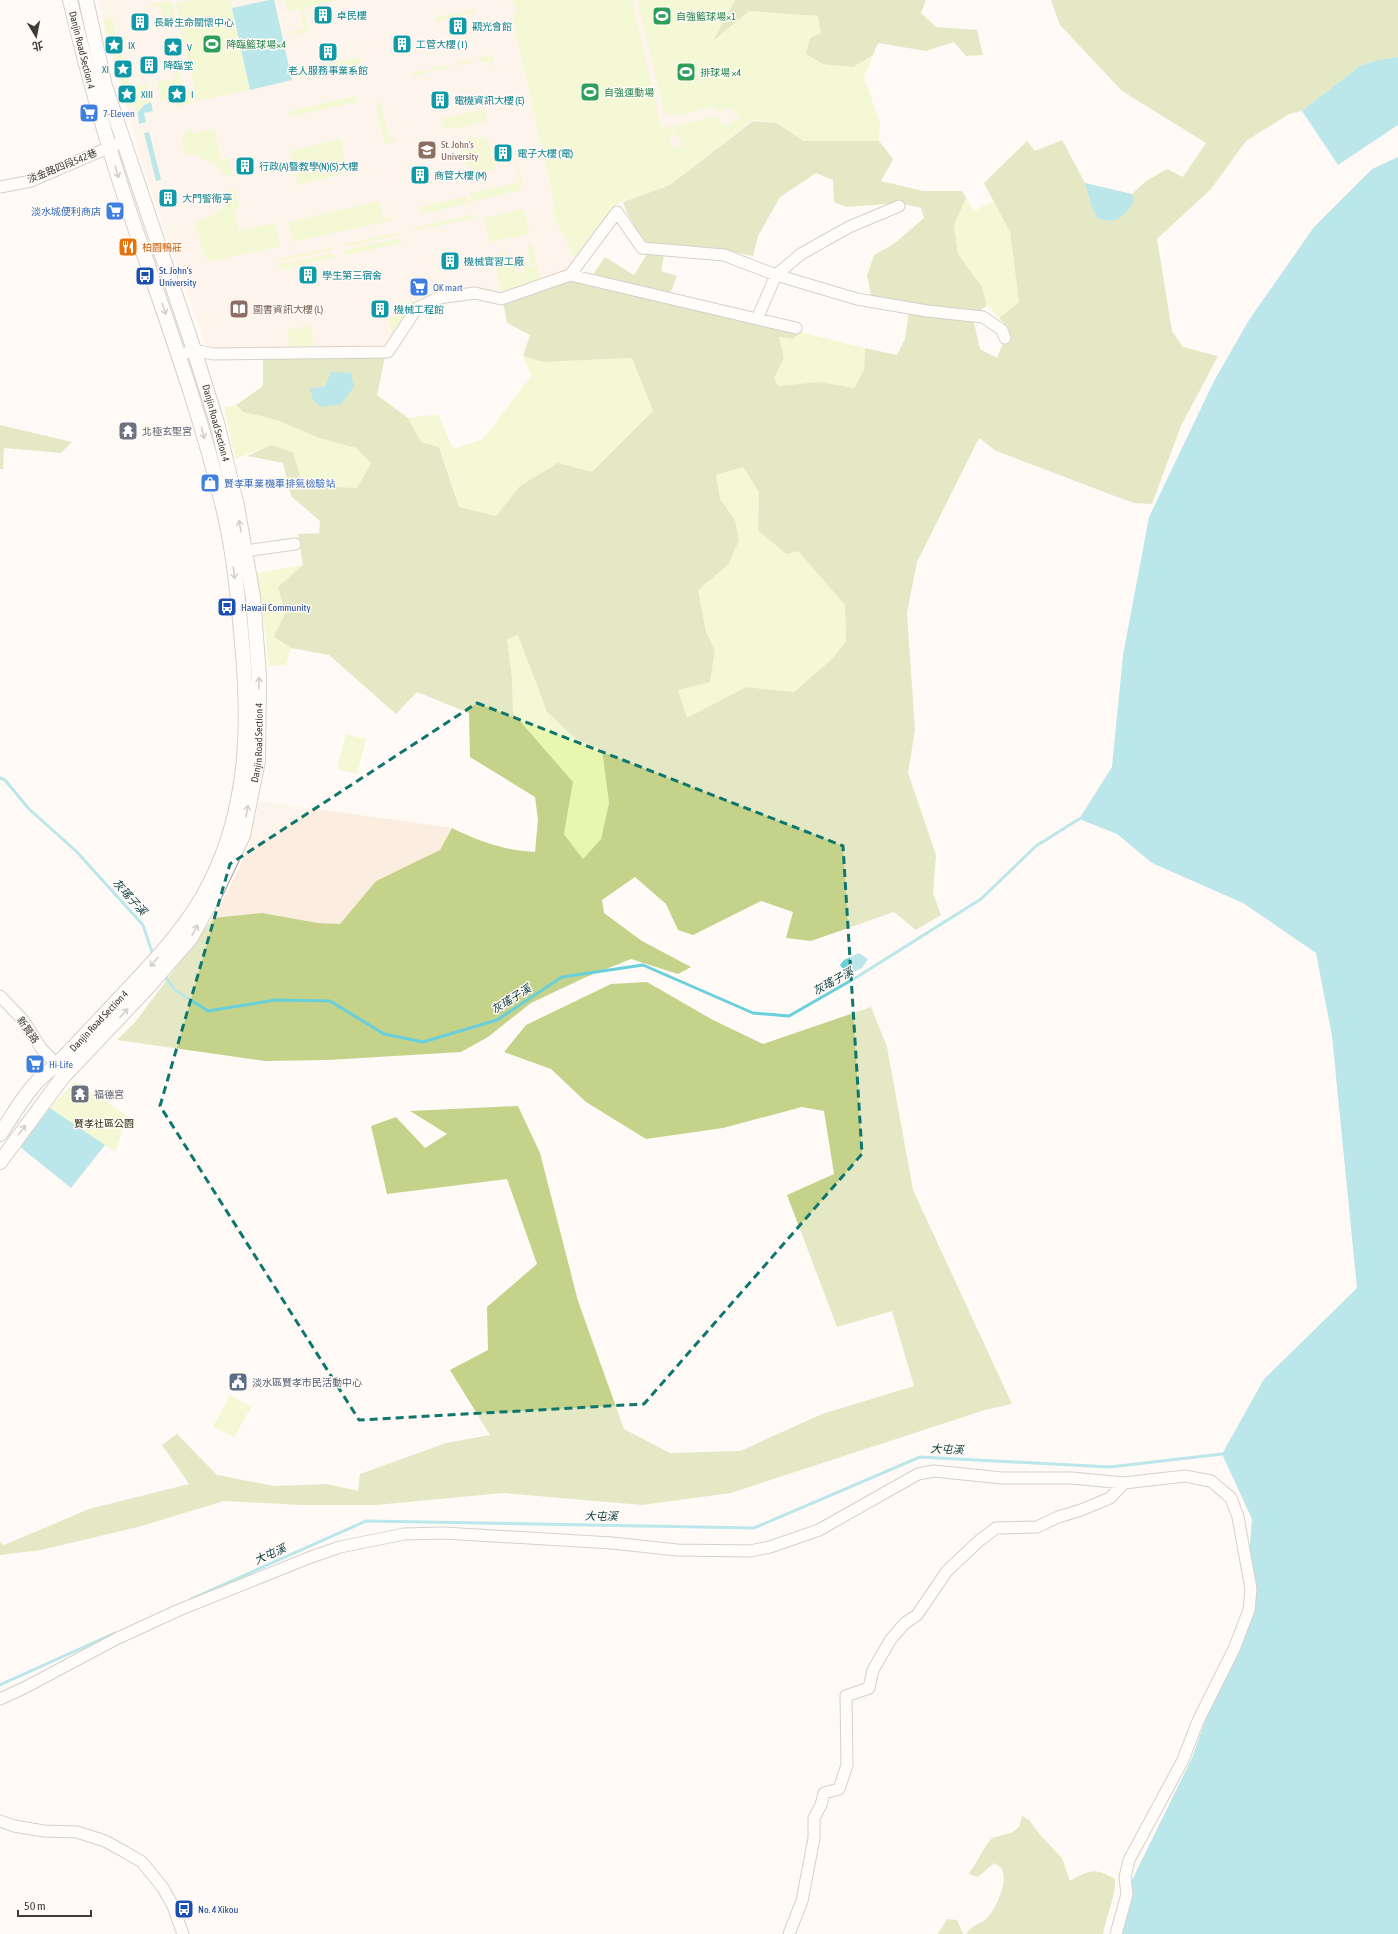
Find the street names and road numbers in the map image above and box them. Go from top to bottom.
street label: Danjin Road Section 4 [67,10,97,90]
street label: 淡金路四段542巷 [26,147,98,185]
street label: Danjin Road Section 4 [200,383,232,463]
street label: Danjin Road Section 4 [248,702,264,783]
street label: Danjin Road Section 4 [67,988,130,1053]
street label: 新賢路 [15,1015,41,1045]

